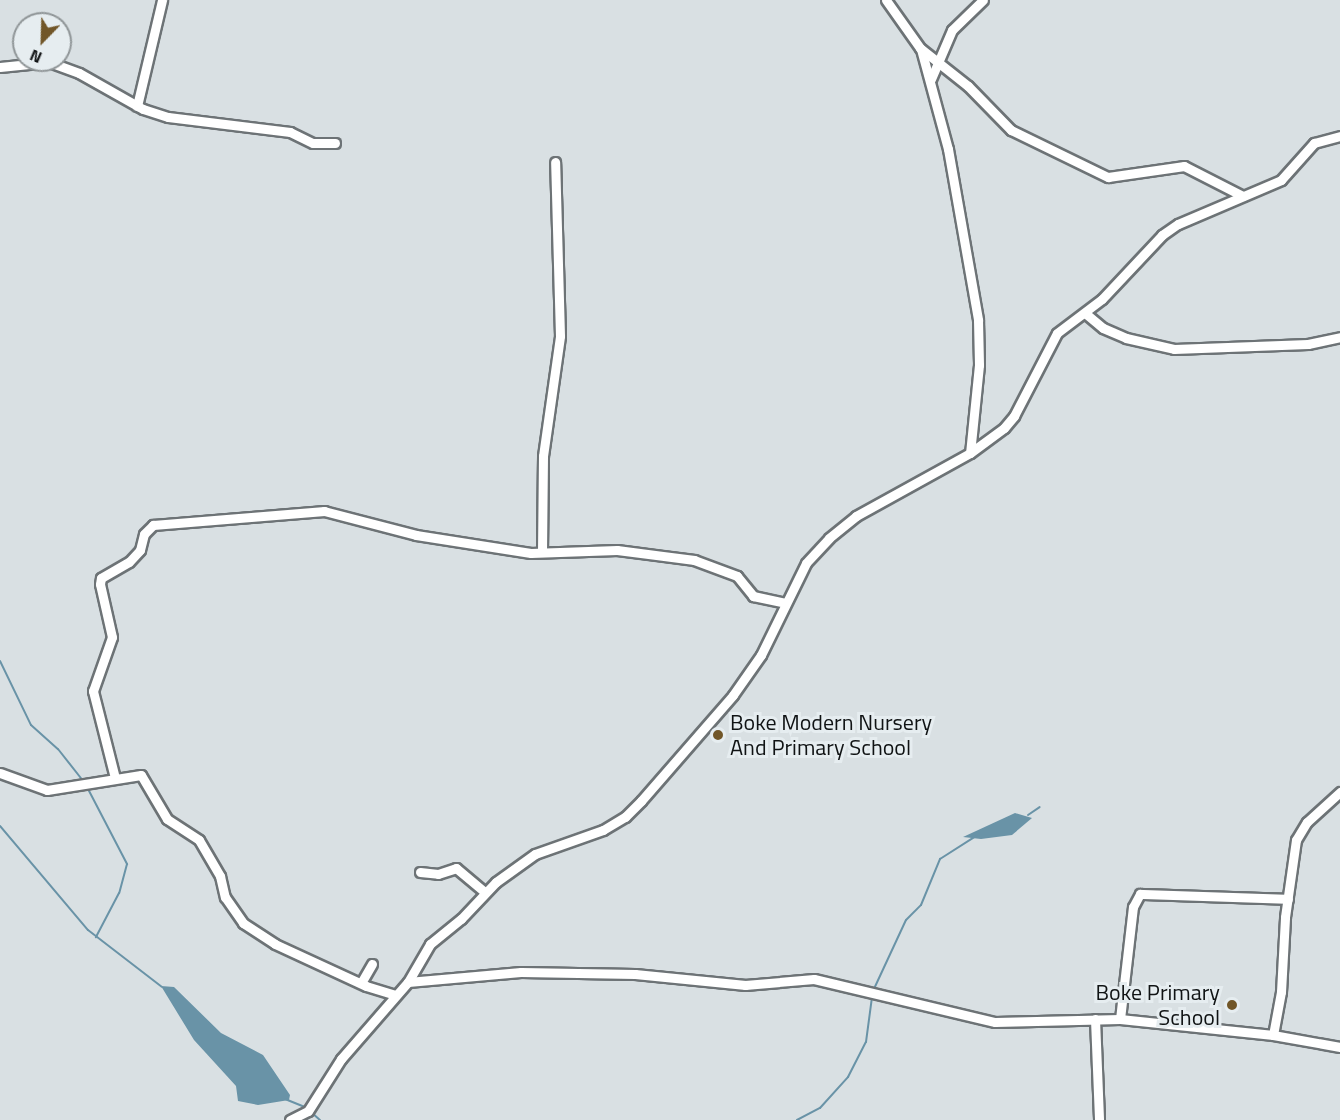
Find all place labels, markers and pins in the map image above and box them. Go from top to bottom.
place label: Boke Modern Nursery And Primary School [730,709,932,760]
marker: Boke Modern Nursery And Primary School [711,728,725,742]
place label: Boke Primary School [1096,979,1220,1030]
marker: Boke Primary School [1225,998,1239,1012]

